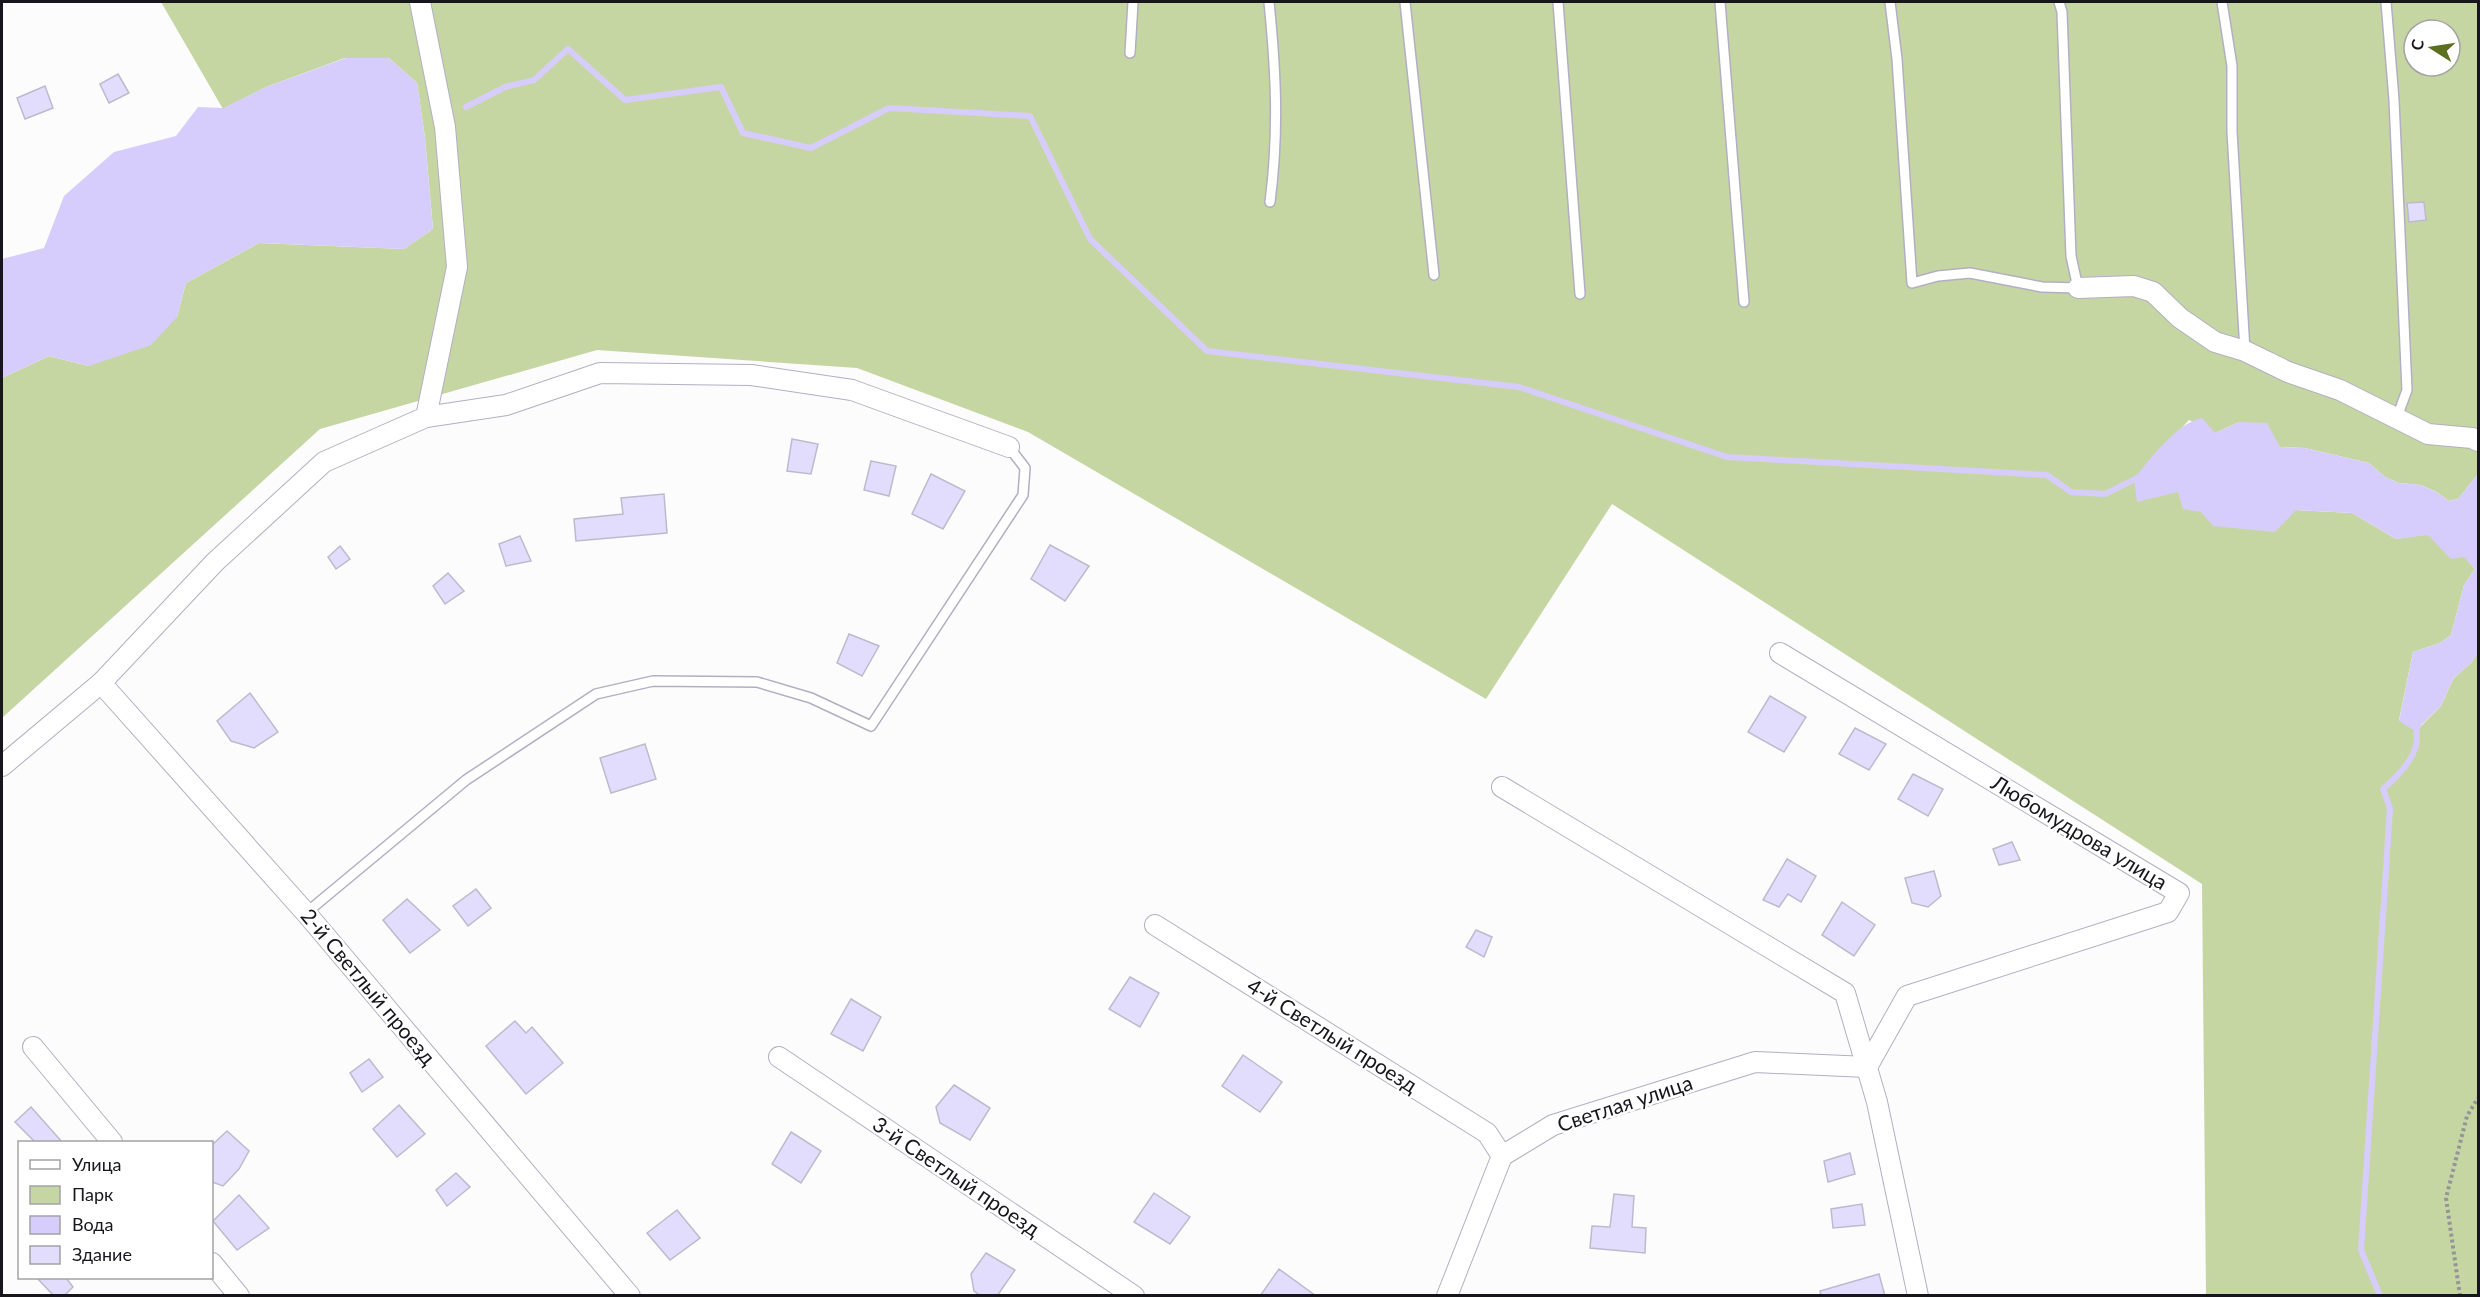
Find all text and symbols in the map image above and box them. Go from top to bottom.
north arrow [2402,18,2462,78]
text: С [2406,37,2427,52]
street label: Любомудрова улица [1986,769,2172,894]
street label: 2-й Светлый проезд [297,903,442,1069]
street label: 4-й Светлый проезд [1243,972,1423,1097]
street label: Светлая улица [1554,1069,1695,1136]
street label: 3-й Светлый проезд [869,1111,1045,1241]
legend [18,1141,213,1279]
text: Улица [72,1153,122,1175]
text: Парк [72,1183,114,1205]
text: Вода [72,1213,113,1235]
text: Здание [72,1243,132,1265]

